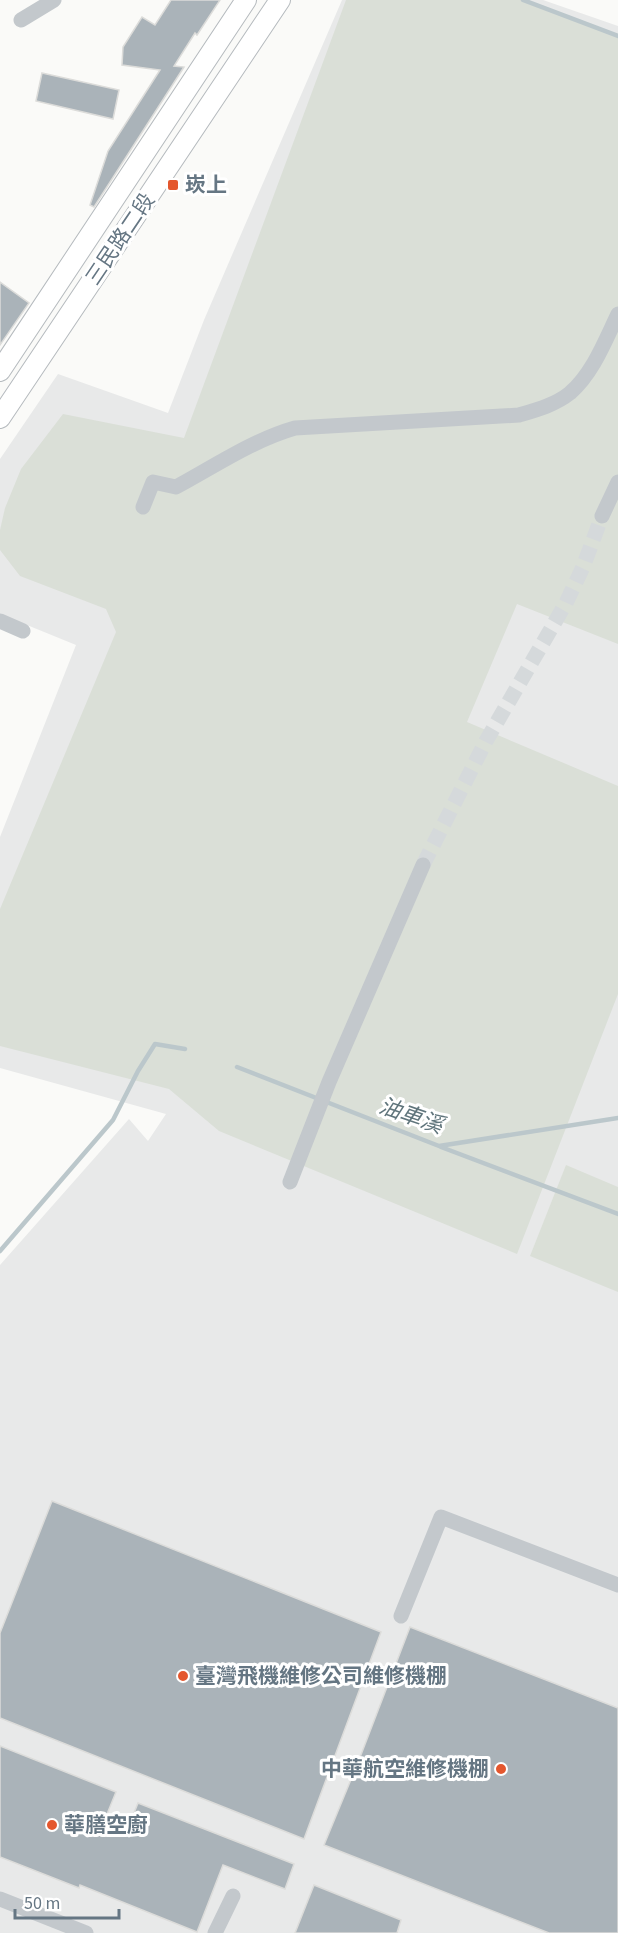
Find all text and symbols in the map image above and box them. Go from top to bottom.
place label: 崁上 [185,170,227,200]
marker: 崁上 [166,178,180,192]
street label: 三民路二段 [78,187,162,291]
water label: 油車溪 [375,1090,450,1143]
place label: 臺灣飛機維修公司維修機棚 [195,1661,447,1691]
marker: 臺灣飛機維修公司維修機棚 [176,1669,190,1683]
place label: 中華航空維修機棚 [321,1754,489,1784]
marker: 中華航空維修機棚 [494,1762,508,1776]
place label: 華膳空廚 [64,1810,148,1840]
marker: 華膳空廚 [45,1818,59,1832]
scale bar [15,1882,118,1920]
text: 50 m [24,1891,60,1916]

